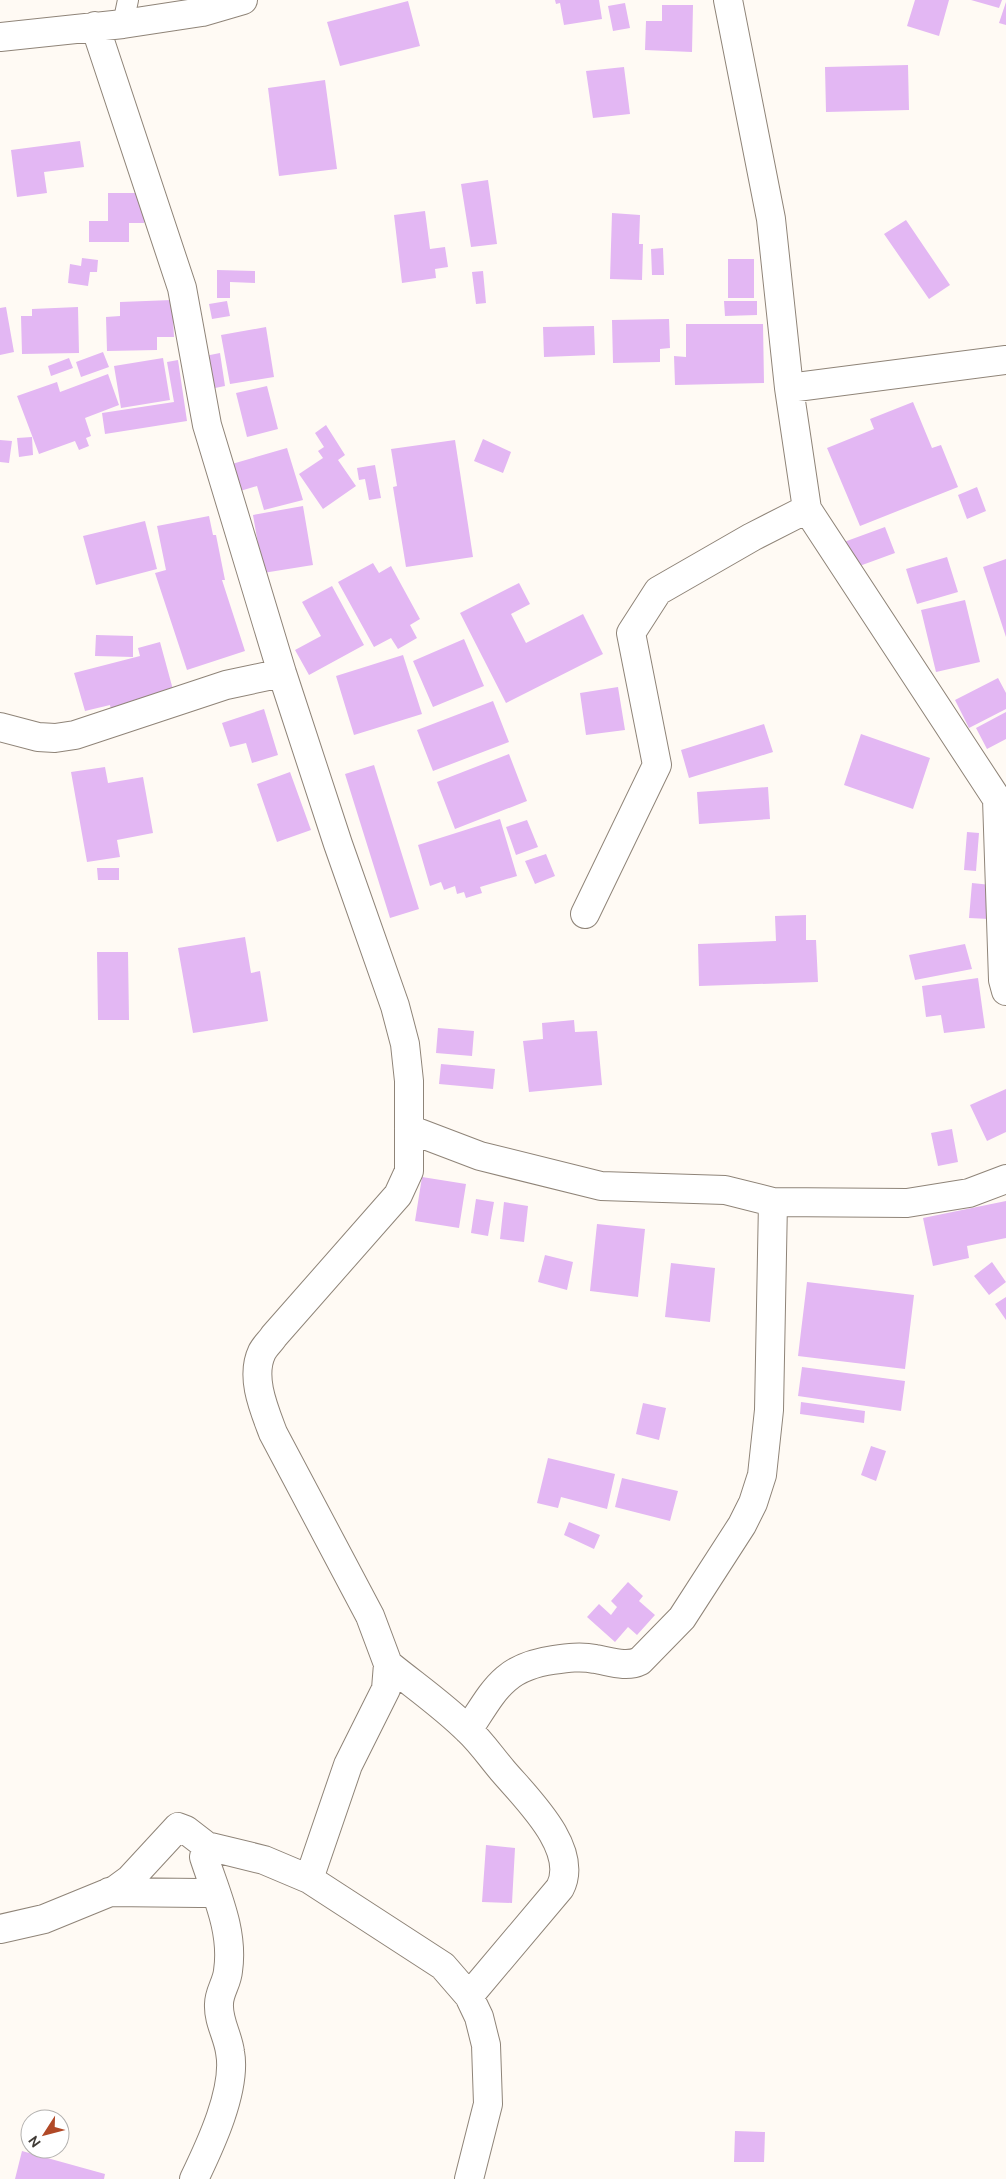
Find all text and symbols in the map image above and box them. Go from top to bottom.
north arrow [20,2109,70,2159]
text: N [25,2133,44,2151]

